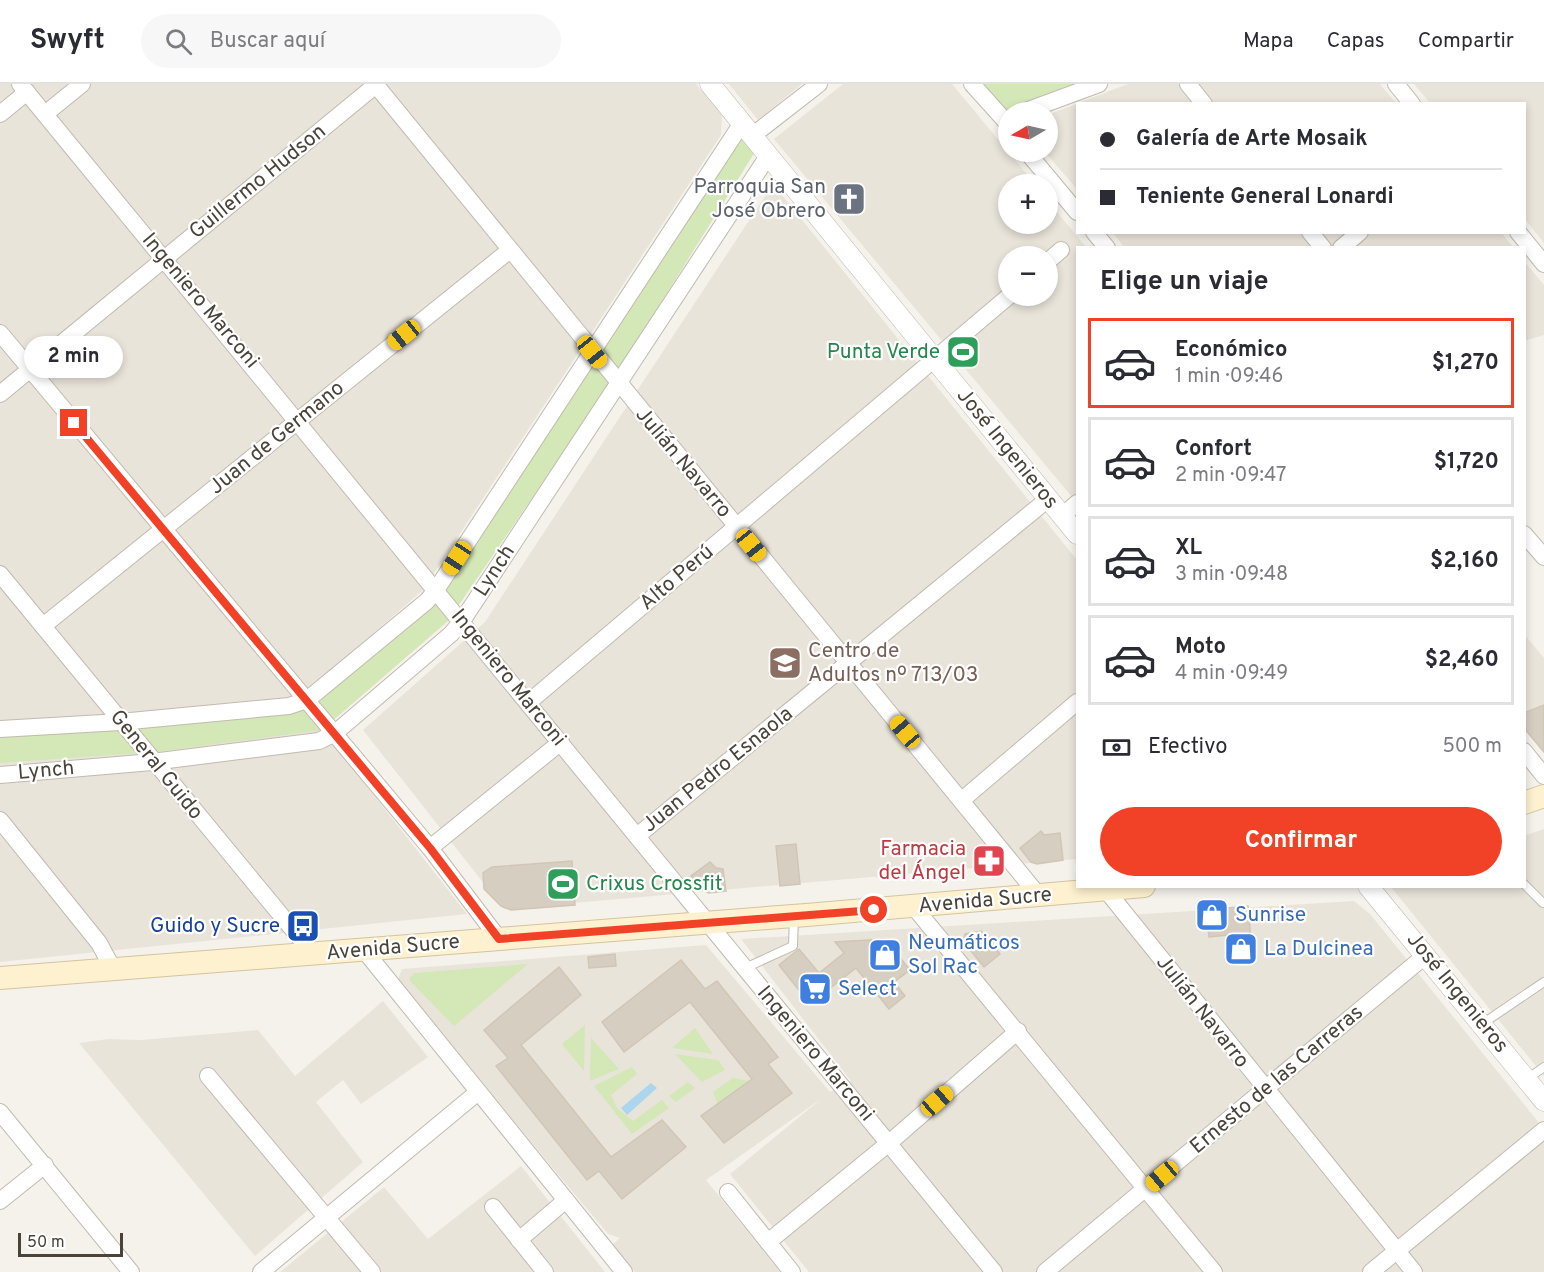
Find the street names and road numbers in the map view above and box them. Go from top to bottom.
street label: Guillermo Hudson [184,119,332,245]
street label: Ingeniero Marconi [135,228,265,374]
street label: Juan de Germano [204,375,350,501]
street label: José Ingenieros [950,383,1064,515]
street label: Julián Navarro [629,402,737,524]
street label: Alto Perú [634,539,720,617]
street label: Lynch [468,540,522,602]
street label: Ingeniero Marconi [444,604,572,752]
street label: Juan Pedro Esnaola [637,701,799,839]
street label: General Guido [103,704,209,826]
street label: Lynch [17,755,75,787]
street label: Avenida Sucre [917,882,1053,920]
street label: José Ingenieros [1400,927,1514,1059]
street label: Avenida Sucre [325,929,461,967]
street label: Julián Navarro [1149,950,1255,1074]
street label: Ingeniero Marconi [750,981,880,1127]
street label: Ernesto de las Carreras [1185,1000,1369,1160]

